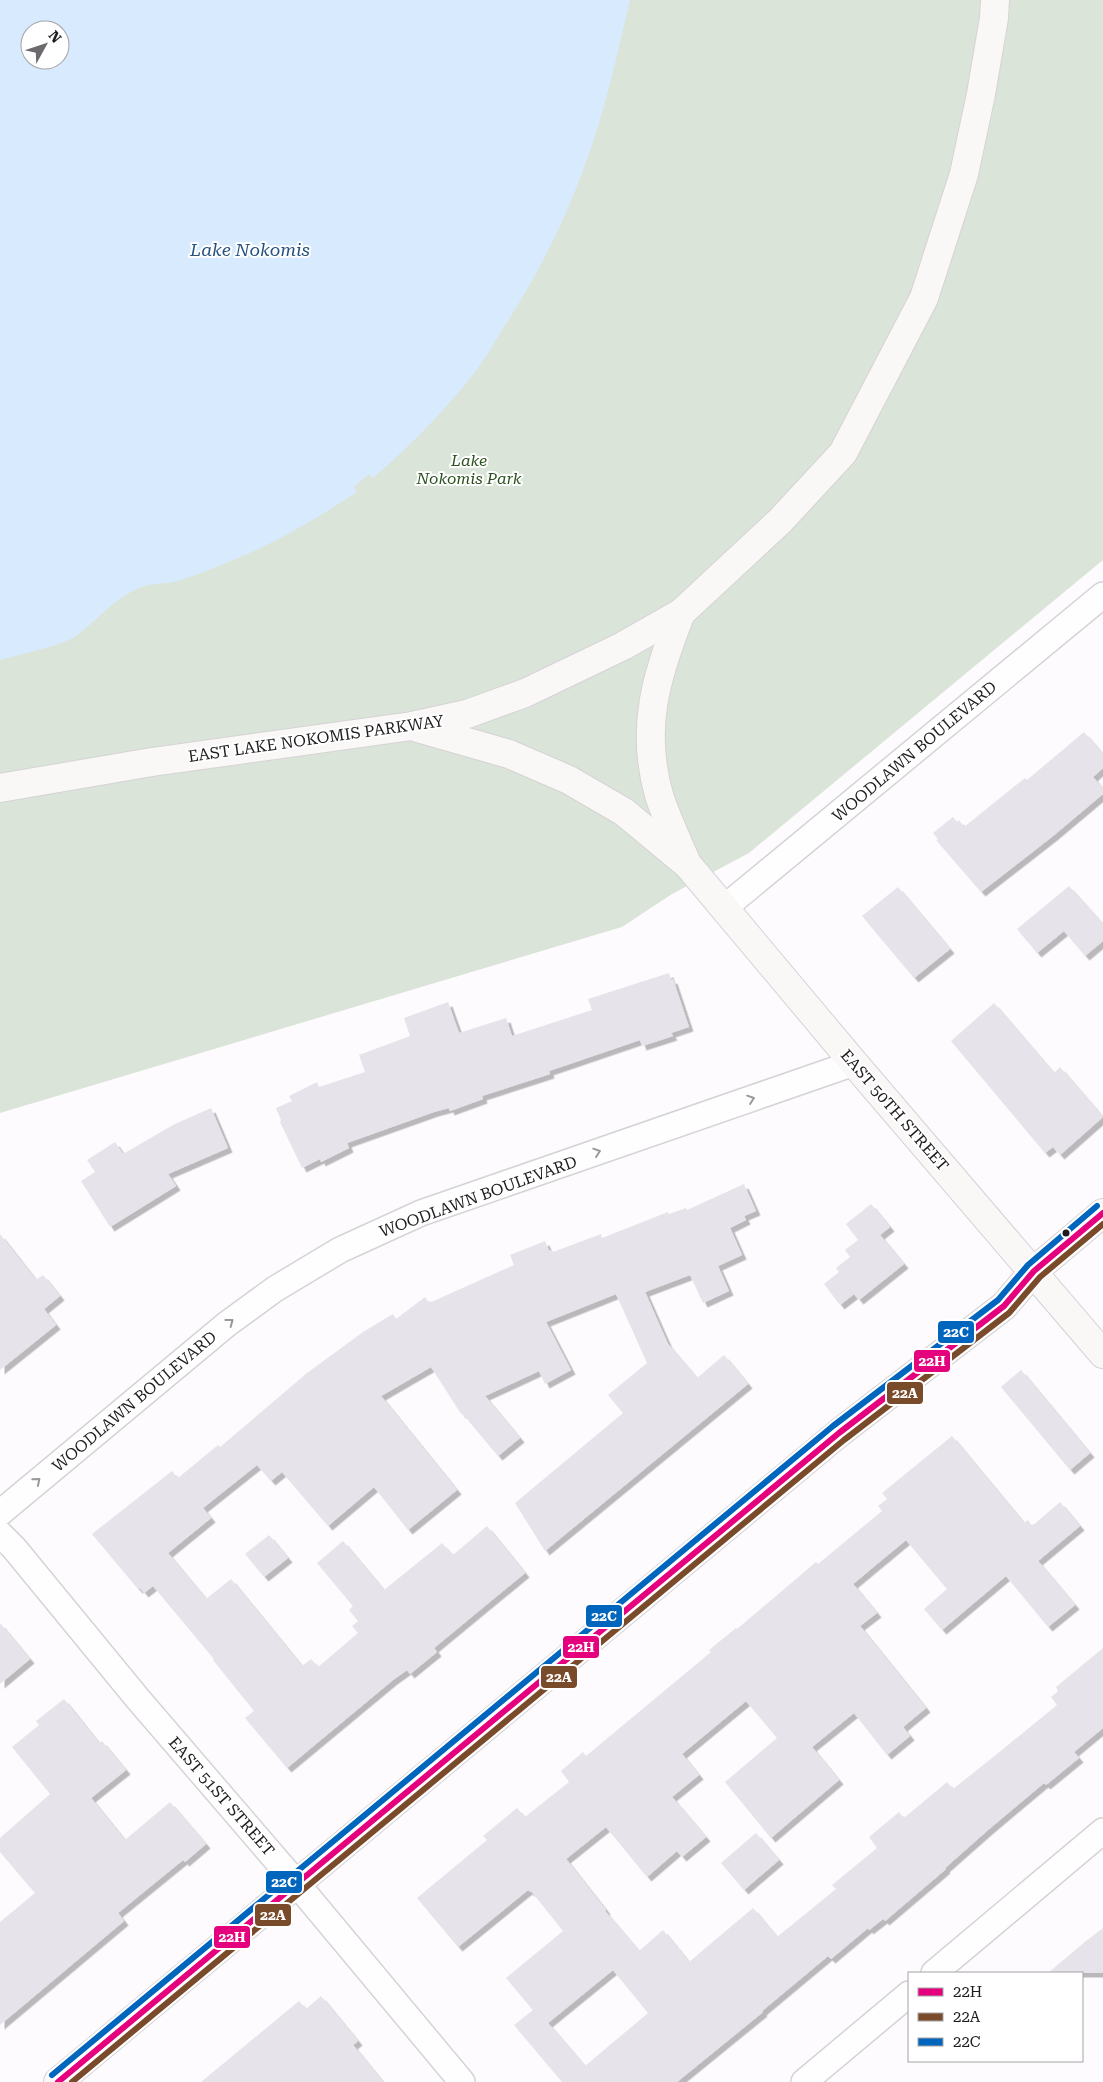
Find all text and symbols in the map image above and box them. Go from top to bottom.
north arrow [20,20,70,70]
text: N [45,27,65,46]
water label: Lake Nokomis [189,239,310,260]
park label: Lake Nokomis Park [415,451,522,488]
street label: WOODLAWN BOULEVARD [828,677,1000,826]
street label: EAST LAKE NOKOMIS PARKWAY [187,711,445,766]
street label: EAST 50TH STREET [837,1046,953,1175]
one-way arrow [746,1095,755,1105]
one-way arrow [593,1148,601,1158]
street label: WOODLAWN BOULEVARD [377,1152,579,1241]
unlabelled marker [1061,1228,1071,1238]
one-way arrow [224,1319,234,1328]
line badge: 22C [937,1320,975,1344]
text: 22C [943,1324,969,1340]
street label: WOODLAWN BOULEVARD [48,1327,220,1476]
line badge: 22H [913,1349,951,1373]
text: 22H [918,1353,946,1369]
line badge: 22A [886,1381,924,1405]
text: 22A [892,1385,918,1401]
one-way arrow [32,1478,41,1487]
line badge: 22C [585,1604,623,1628]
text: 22C [591,1608,617,1624]
line badge: 22H [562,1635,600,1659]
text: 22H [567,1639,595,1655]
line badge: 22A [540,1665,578,1689]
text: 22A [546,1669,572,1685]
street label: EAST 51ST STREET [165,1733,279,1860]
line badge: 22C [265,1870,303,1894]
text: 22C [271,1874,297,1890]
line badge: 22A [254,1903,292,1927]
text: 22A [260,1907,286,1923]
line badge: 22H [213,1925,251,1949]
text: 22H [218,1929,246,1945]
legend [908,1972,1083,2062]
text: 22H [953,1983,982,2001]
text: 22A [953,2008,981,2026]
text: 22C [953,2033,981,2051]

